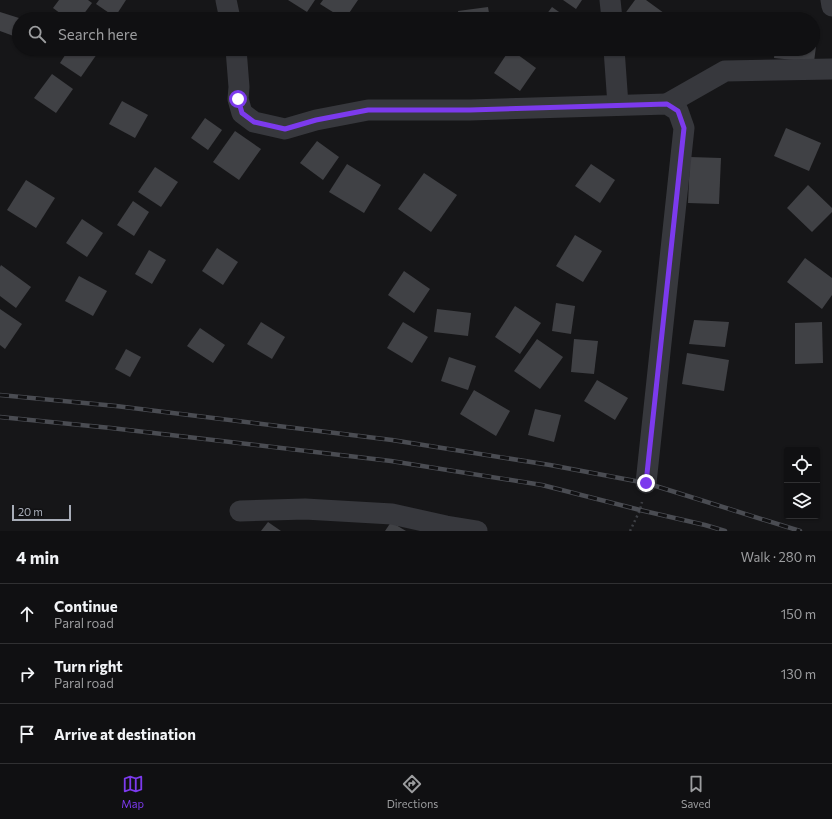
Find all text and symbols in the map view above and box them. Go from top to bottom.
search box [12,12,820,56]
icon: search [26,23,48,45]
text: Search here [58,25,137,43]
route start [229,90,247,108]
map controls [784,447,820,519]
button: locate [784,447,820,483]
route end [637,474,655,492]
button: layers [784,483,820,519]
scale bar [12,503,71,522]
text: 20 m [18,505,43,518]
text: 4 min [16,547,59,568]
text: Walk · 280 m [741,549,816,565]
text: Continue [54,597,118,615]
icon: ahead [16,603,38,625]
text: 150 m [781,606,816,622]
text: Paral road [54,615,114,631]
text: Turn right [54,657,123,675]
icon: right [16,663,38,685]
text: 130 m [781,666,816,682]
text: Paral road [54,675,114,691]
icon: arrive [16,723,38,745]
text: Arrive at destination [54,725,196,743]
tab: Map [121,773,144,810]
tab: Directions [387,773,438,810]
tab: Saved [681,773,711,810]

